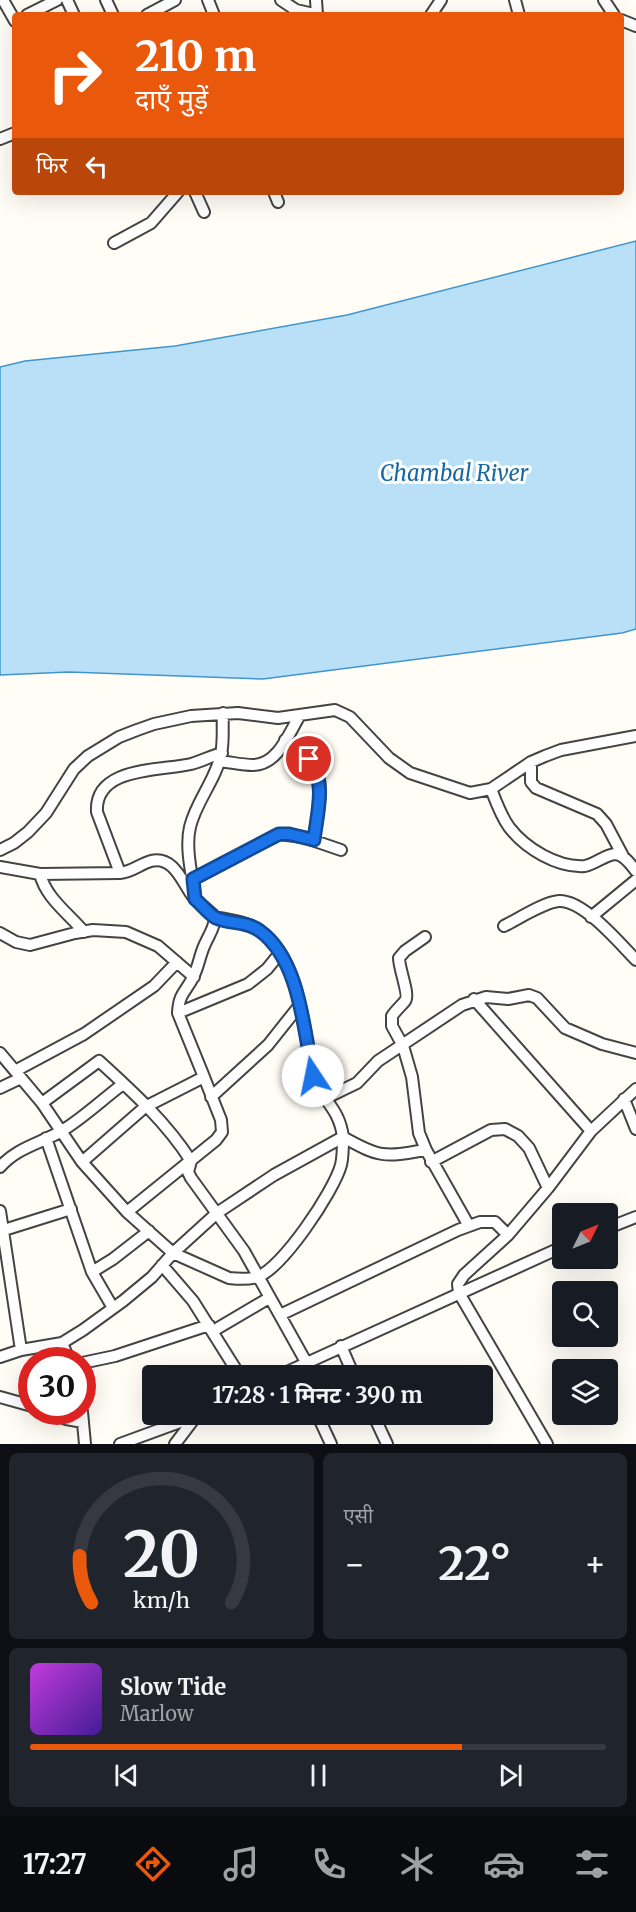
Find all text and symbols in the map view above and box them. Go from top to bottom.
text: 210 m [135,30,256,82]
icon: right [36,36,114,114]
text: दाएँ मुड़ें [135,82,208,116]
icon: left [80,150,113,183]
text: फिर [36,151,68,179]
water label: Chambal River [380,459,529,487]
pin [283,733,334,784]
icon: arrive [292,742,325,775]
position arrow [281,1044,345,1108]
north arrow [552,1203,618,1269]
map controls [552,1203,618,1425]
button: search [552,1281,618,1347]
speed limit sign: 30 [18,1347,96,1425]
button: layers [552,1359,618,1425]
text: 17:28 · 1 मिनट · 390 m [212,1381,423,1409]
text: एसी [344,1503,373,1528]
text: 20 [123,1516,200,1594]
text: 22° [438,1536,511,1592]
text: − [344,1544,366,1585]
text: + [584,1544,606,1585]
text: km/h [133,1587,190,1614]
text: Slow Tide [120,1673,226,1701]
text: Marlow [120,1701,194,1726]
icon: previous [110,1759,143,1792]
icon: pause [302,1759,335,1792]
icon: next [494,1759,527,1792]
icon: directions [132,1843,174,1885]
icon: music [220,1843,262,1885]
icon: phone [308,1843,350,1885]
icon: climate [396,1843,438,1885]
icon: car [483,1843,525,1885]
icon: filters [571,1843,613,1885]
text: 17:27 [23,1847,87,1881]

